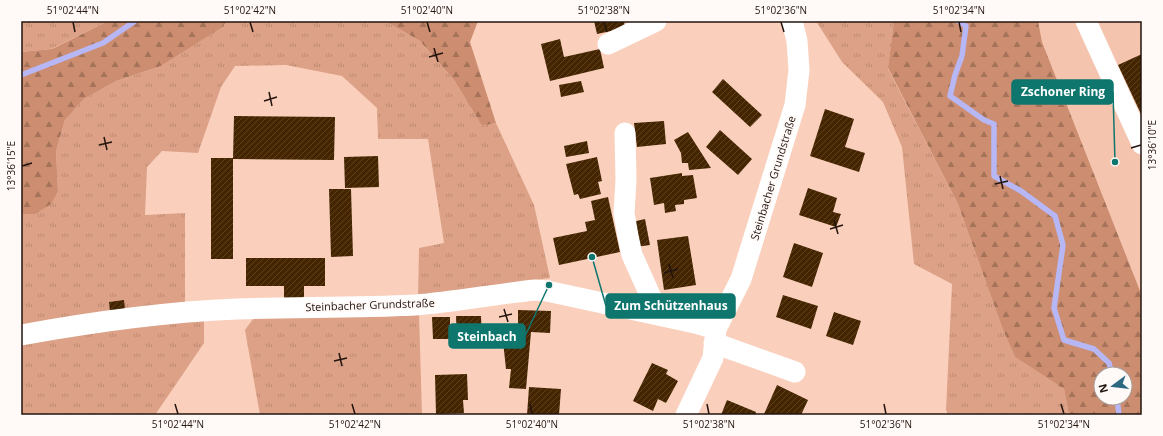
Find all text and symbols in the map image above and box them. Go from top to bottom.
text: 51°02'44"N [47,3,99,17]
text: 51°02'42"N [224,3,276,17]
text: 51°02'40"N [401,3,453,17]
text: 51°02'38"N [578,3,630,17]
text: 51°02'36"N [755,3,807,17]
text: 51°02'34"N [933,3,985,17]
callout: Zschoner Ring [1012,80,1113,104]
text: Zschoner Ring [1021,83,1105,100]
street label: Steinbacher Grundstraße [746,114,799,242]
text: 13°36'10"E [1145,120,1159,170]
text: 13°36'15"E [4,141,18,191]
callout: Zum Schützenhaus [606,294,735,318]
street label: Steinbacher Grundstraße [305,295,435,314]
text: Zum Schützenhaus [614,297,728,314]
callout: Steinbach [449,324,525,348]
text: Steinbach [457,328,517,345]
north arrow [1093,366,1133,406]
text: N [1094,382,1111,395]
text: 51°02'44"N [152,417,204,431]
text: 51°02'42"N [329,417,381,431]
text: 51°02'40"N [506,417,558,431]
text: 51°02'38"N [683,417,735,431]
text: 51°02'36"N [860,417,912,431]
text: 51°02'34"N [1038,417,1090,431]

